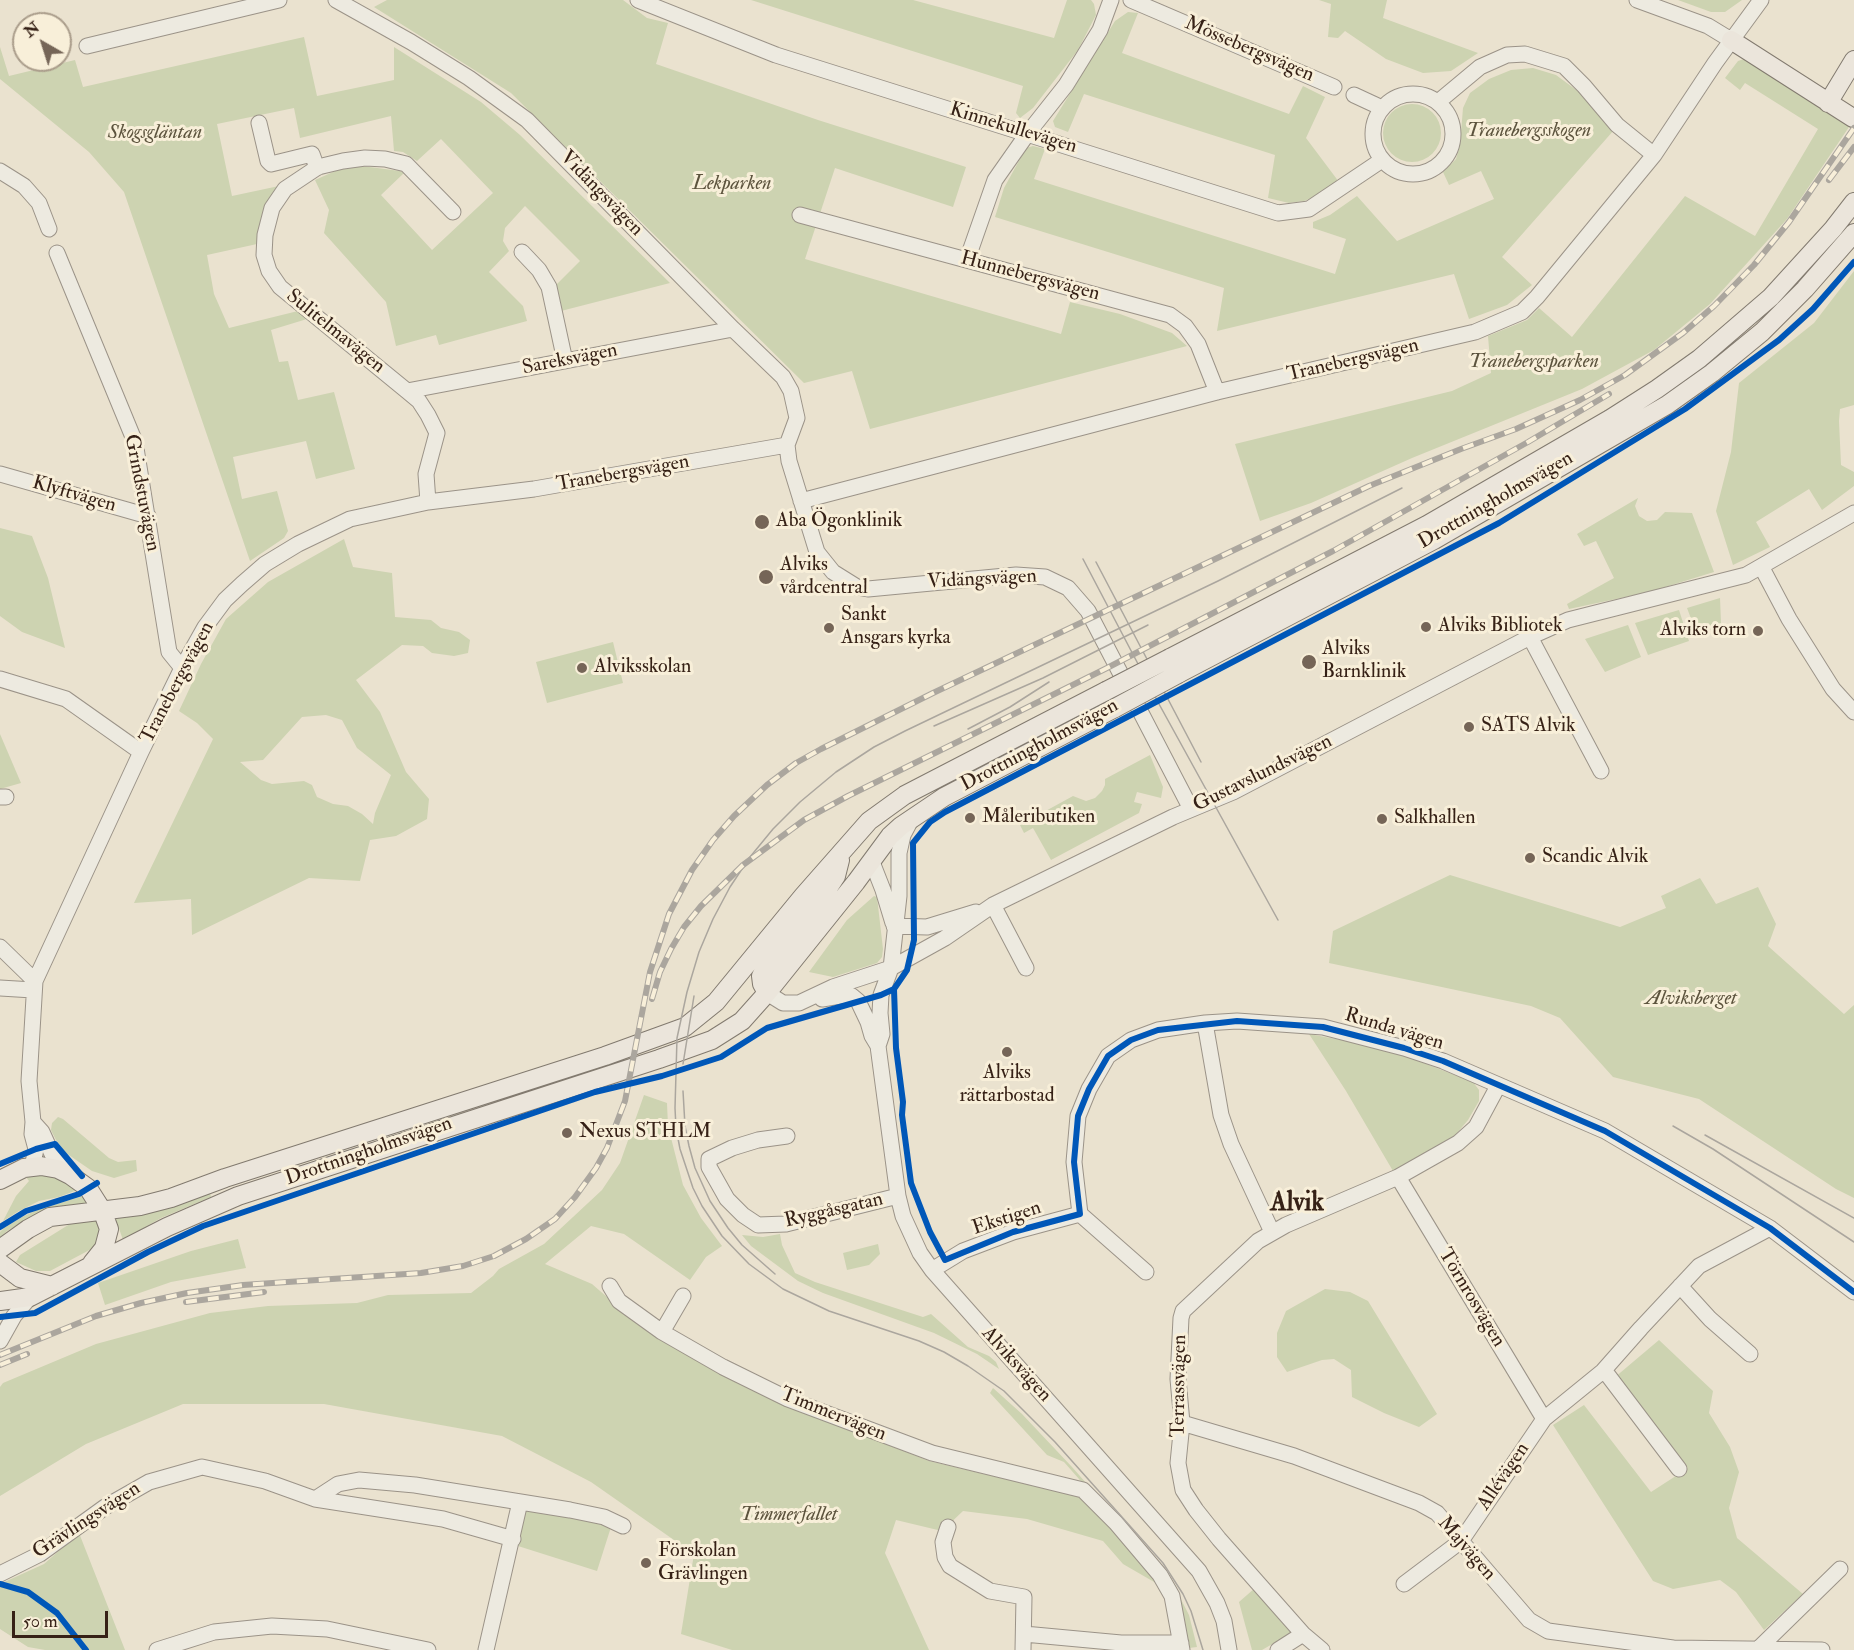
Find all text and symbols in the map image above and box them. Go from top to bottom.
north arrow [12,12,72,72]
street label: Mössebergsvägen [1181,12,1317,88]
text: N [20,17,44,42]
street label: Kinnekullevägen [946,98,1080,160]
park label: Tranebergsskogen [1467,120,1591,144]
park label: Skogsgläntan [108,122,202,146]
street label: Vidängsvägen [554,146,648,242]
park label: Lekparken [692,173,772,197]
street label: Hunnebergsvägen [958,247,1102,307]
street label: Sulitelmavägen [281,285,389,379]
street label: Tranebergsvägen [1285,334,1421,388]
street label: Sareksvägen [520,339,620,381]
park label: Tranebergsparken [1469,351,1599,375]
street label: Grindstuvägen [118,432,164,554]
street label: Drottningholmsvägen [1414,447,1578,555]
street label: Tranebergsvägen [555,451,691,497]
street label: Klyftvägen [29,472,119,518]
place label: Aba Ögonklinik [776,510,902,534]
marker: Aba Ögonklinik [753,513,771,531]
place label: Alviks vårdcentral [780,554,868,601]
street label: Vidängsvägen [927,565,1037,595]
marker: Alviks vårdcentral [757,568,775,586]
place label: Sankt Ansgars kyrka [841,604,951,651]
place label: Alviks Bibliotek [1438,615,1563,639]
street label: Tranebergsvägen [136,618,220,748]
place label: Alviks torn [1660,619,1746,643]
marker: Alviks Bibliotek [1419,620,1433,634]
marker: Sankt Ansgars kyrka [822,621,836,635]
marker: Alviks torn [1751,624,1765,638]
place label: Alviks Barnklinik [1322,638,1406,685]
marker: Alviks Barnklinik [1300,653,1318,671]
place label: Alviksskolan [594,656,691,680]
marker: Alviksskolan [575,661,589,675]
street label: Drottningholmsvägen [957,694,1123,798]
place label: SATS Alvik [1481,715,1576,739]
marker: SATS Alvik [1462,720,1476,734]
street label: Gustavslundsvägen [1190,730,1336,818]
place label: Måleributiken [982,806,1095,830]
place label: Salkhallen [1394,807,1476,831]
marker: Måleributiken [963,811,977,825]
marker: Salkhallen [1375,812,1389,826]
place label: Scandic Alvik [1542,846,1648,870]
marker: Scandic Alvik [1523,851,1537,865]
park label: Alviksberget [1645,988,1737,1012]
street label: Runda vägen [1342,1004,1446,1056]
marker: Alviks rättarbostad [1000,1045,1014,1059]
place label: Alviks rättarbostad [959,1062,1055,1109]
street label: Drottningholmsvägen [282,1112,456,1192]
place label: Nexus STHLM [579,1121,711,1145]
marker: Nexus STHLM [560,1126,574,1140]
street label: Ryggåsgatan [782,1188,886,1234]
district label: Alvik [1270,1188,1324,1220]
street label: Ekstigen [970,1197,1044,1241]
street label: Törnrosvägen [1432,1244,1510,1352]
street label: Alviksvägen [976,1322,1056,1408]
street label: Terrassvägen [1167,1334,1193,1438]
street label: Timmervägen [777,1383,889,1447]
street label: Allévägen [1473,1439,1535,1515]
street label: Grävlingsvägen [29,1477,145,1565]
park label: Timmerfallet [740,1504,838,1528]
street label: Majvägen [1432,1512,1500,1586]
place label: Förskolan Grävlingen [658,1540,748,1587]
marker: Förskolan Grävlingen [639,1556,653,1570]
scale bar [15,1599,111,1637]
text: 50 m [23,1610,58,1633]

